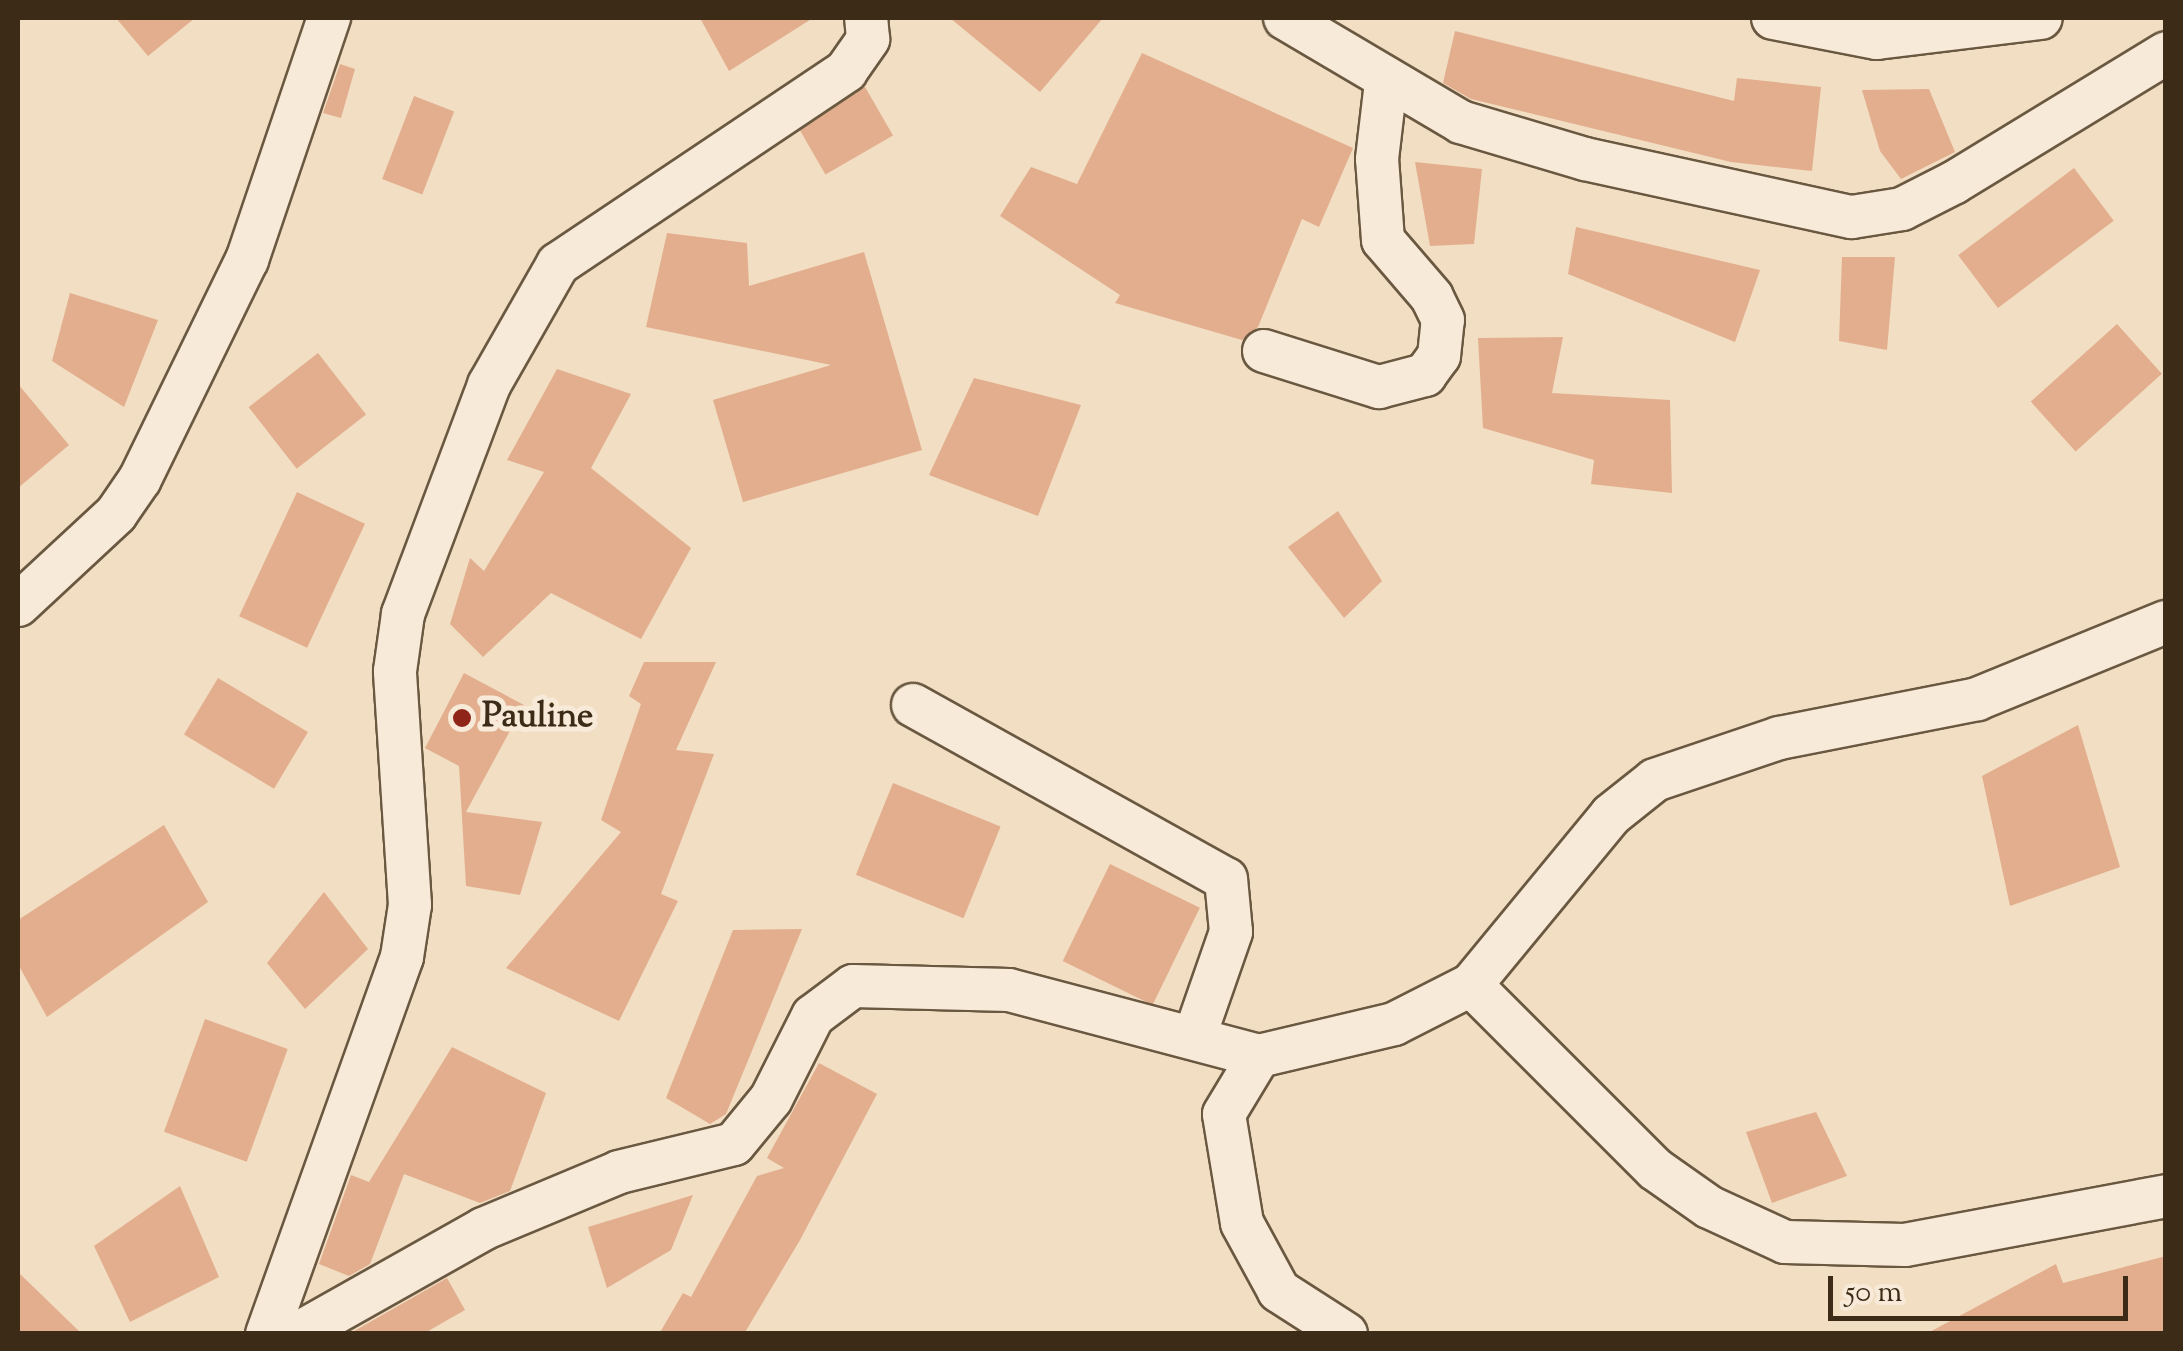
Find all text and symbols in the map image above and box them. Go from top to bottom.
place label: Pauline [482,697,593,739]
marker: Pauline [451,707,473,729]
scale bar [1833,1256,2133,1318]
text: 50 m [1845,1272,1902,1315]

